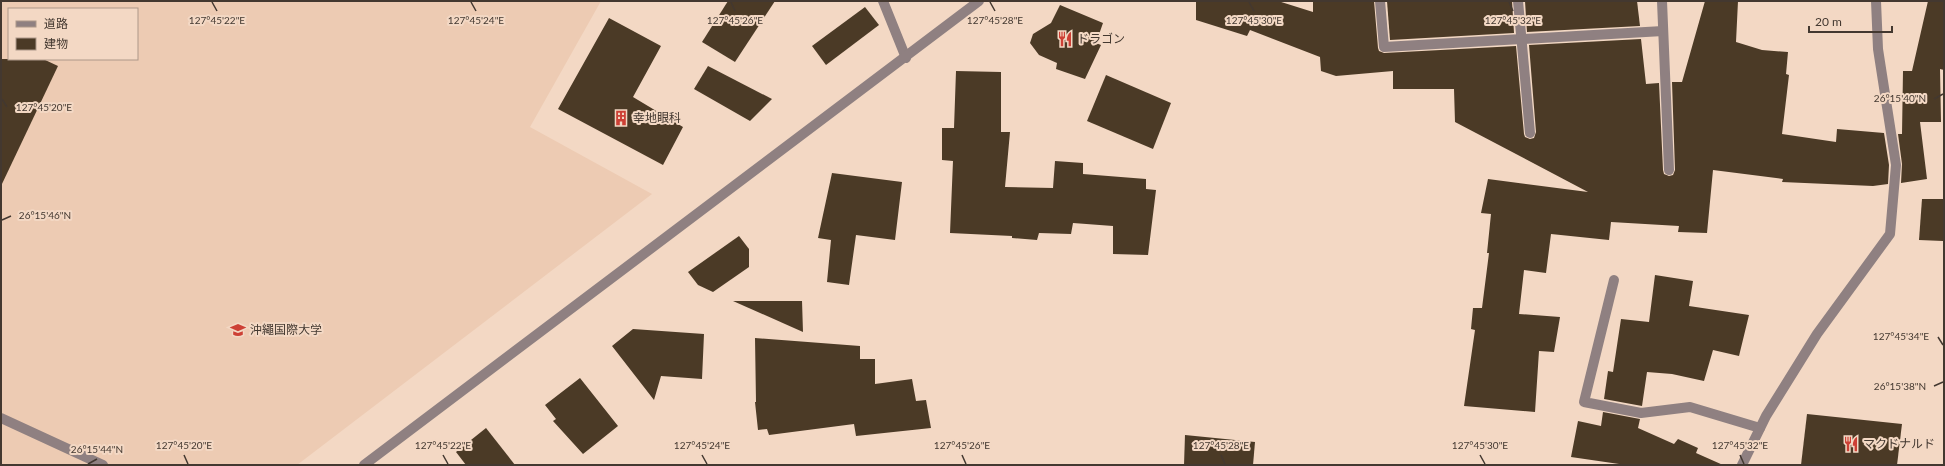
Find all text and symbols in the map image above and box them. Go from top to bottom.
legend [8,8,138,60]
scale bar [1809,8,1892,34]
text: 127°45'22"E [189,14,245,26]
text: 127°45'24"E [448,14,504,26]
text: 127°45'26"E [707,14,763,26]
text: 127°45'28"E [967,14,1023,26]
text: 127°45'30"E [1226,14,1282,26]
text: 127°45'32"E [1485,14,1541,26]
text: 20 m [1815,14,1842,29]
text: 道路 [44,16,68,31]
restaurant icon: ドラゴン [1056,30,1074,48]
place label: ドラゴン [1077,31,1125,46]
text: 建物 [44,36,68,51]
text: 26°15'40"N [1874,92,1926,104]
text: 127°45'20"E [16,101,72,113]
building icon: 幸地眼科 [612,109,630,127]
place label: 幸地眼科 [633,110,681,125]
text: 26°15'46"N [19,209,71,221]
school or university icon: 沖繩国際大学 [229,321,247,339]
place label: 沖繩国際大学 [250,322,322,337]
text: 127°45'34"E [1873,330,1929,342]
text: 26°15'38"N [1874,380,1926,392]
restaurant icon: マクドナルド [1842,435,1860,453]
place label: マクドナルド [1863,436,1935,451]
text: 127°45'20"E [156,439,212,451]
text: 127°45'22"E [415,439,471,451]
text: 127°45'24"E [674,439,730,451]
text: 127°45'26"E [934,439,990,451]
text: 127°45'28"E [1193,439,1249,451]
text: 127°45'30"E [1452,439,1508,451]
text: 127°45'32"E [1712,439,1768,451]
text: 26°15'44"N [71,443,123,455]

